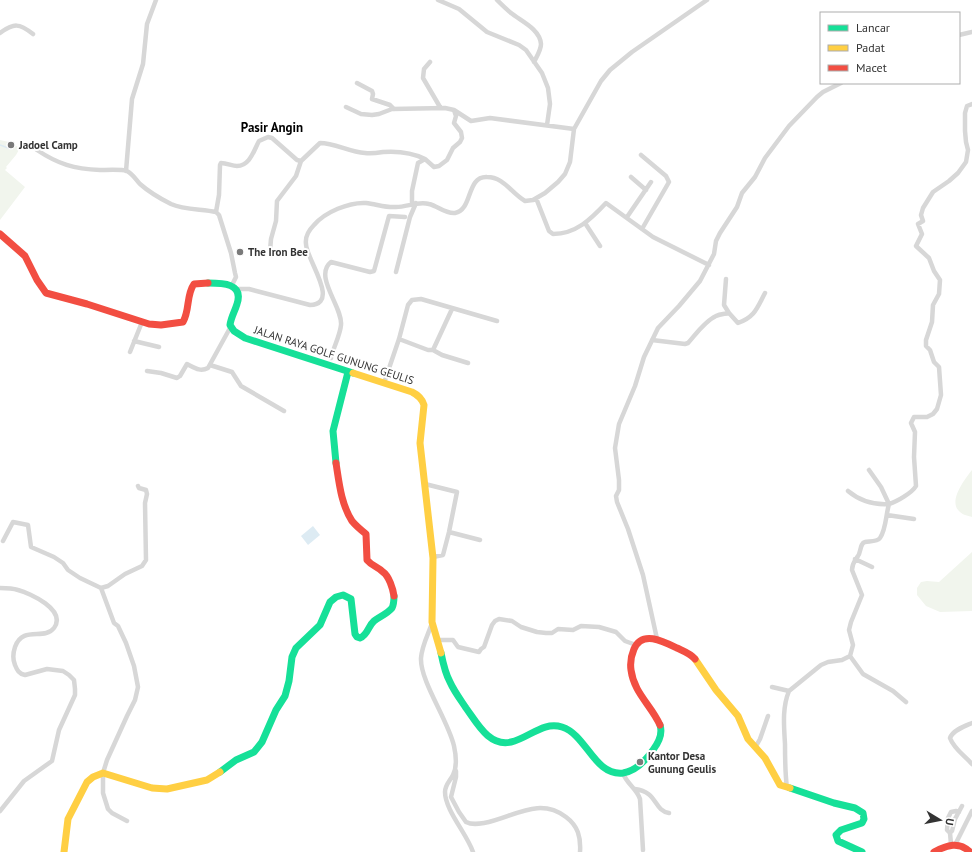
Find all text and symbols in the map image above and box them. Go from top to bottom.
legend [820,12,960,84]
text: Lancar [856,20,890,35]
text: Padat [856,40,885,55]
text: Macet [856,60,887,75]
district label: Pasir Angin [241,119,303,136]
place label: Jadoel Camp [18,138,78,152]
marker: Jadoel Camp [6,140,16,150]
place label: The Iron Bee [248,245,308,259]
marker: The Iron Bee [235,247,245,257]
street label: JALAN RAYA GOLF GUNUNG GEULIS [251,322,416,388]
place label: Kantor Desa Gunung Geulis [648,749,716,776]
marker: Kantor Desa Gunung Geulis [635,757,645,767]
north arrow [920,800,960,840]
text: U [942,817,957,826]

